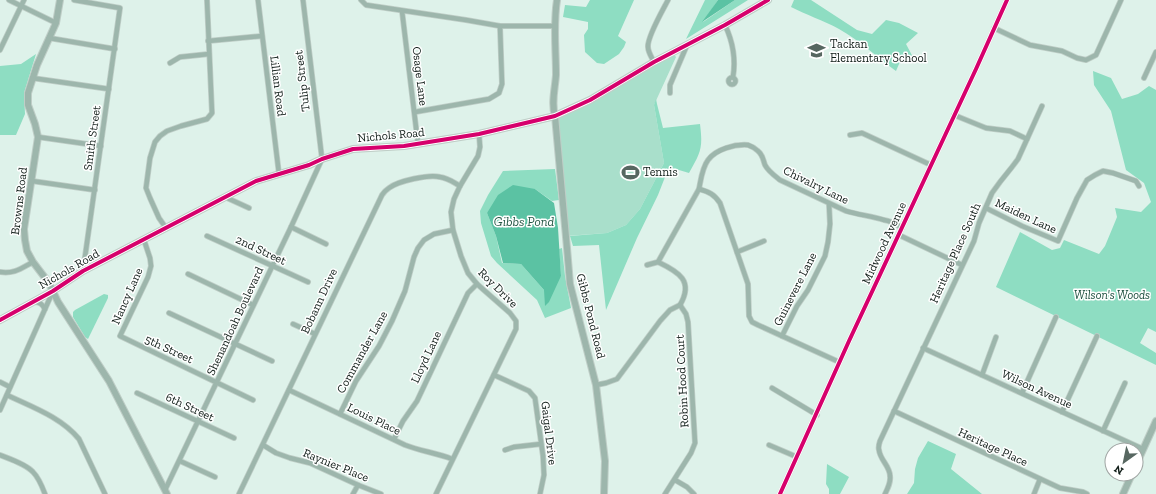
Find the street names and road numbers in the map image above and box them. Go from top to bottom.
street label: Osage Lane [409,46,431,107]
street label: Tulip Street [291,49,313,112]
street label: Lillian Road [267,55,289,117]
street label: Smith Street [81,104,104,171]
street label: Nichols Road [357,125,426,145]
street label: Chivalry Lane [781,163,851,207]
street label: Browns Road [8,166,30,236]
street label: Maiden Lane [993,196,1059,237]
street label: Midwood Avenue [859,199,909,286]
street label: Heritage Place South [927,200,984,305]
street label: 2nd Street [234,232,289,268]
street label: Nichols Road [36,246,102,292]
street label: Guinevere Lane [770,250,820,328]
street label: Shenandoah Boulevard [204,264,267,378]
street label: Nancy Lane [108,265,146,326]
street label: Roy Drive [475,265,521,311]
street label: Bobann Drive [298,266,340,336]
street label: Gibbs Pond Road [574,272,608,360]
street label: Commander Lane [334,308,391,396]
street label: Lloyd Lane [408,328,444,385]
street label: 5th Street [143,332,196,366]
street label: Robin Hood Court [673,333,691,428]
street label: Wilson Avenue [999,367,1075,412]
street label: 6th Street [164,390,217,425]
street label: Louis Place [345,400,403,438]
street label: Gaigal Drive [538,400,560,466]
street label: Heritage Place [956,425,1030,469]
street label: Raynier Place [301,445,371,485]

